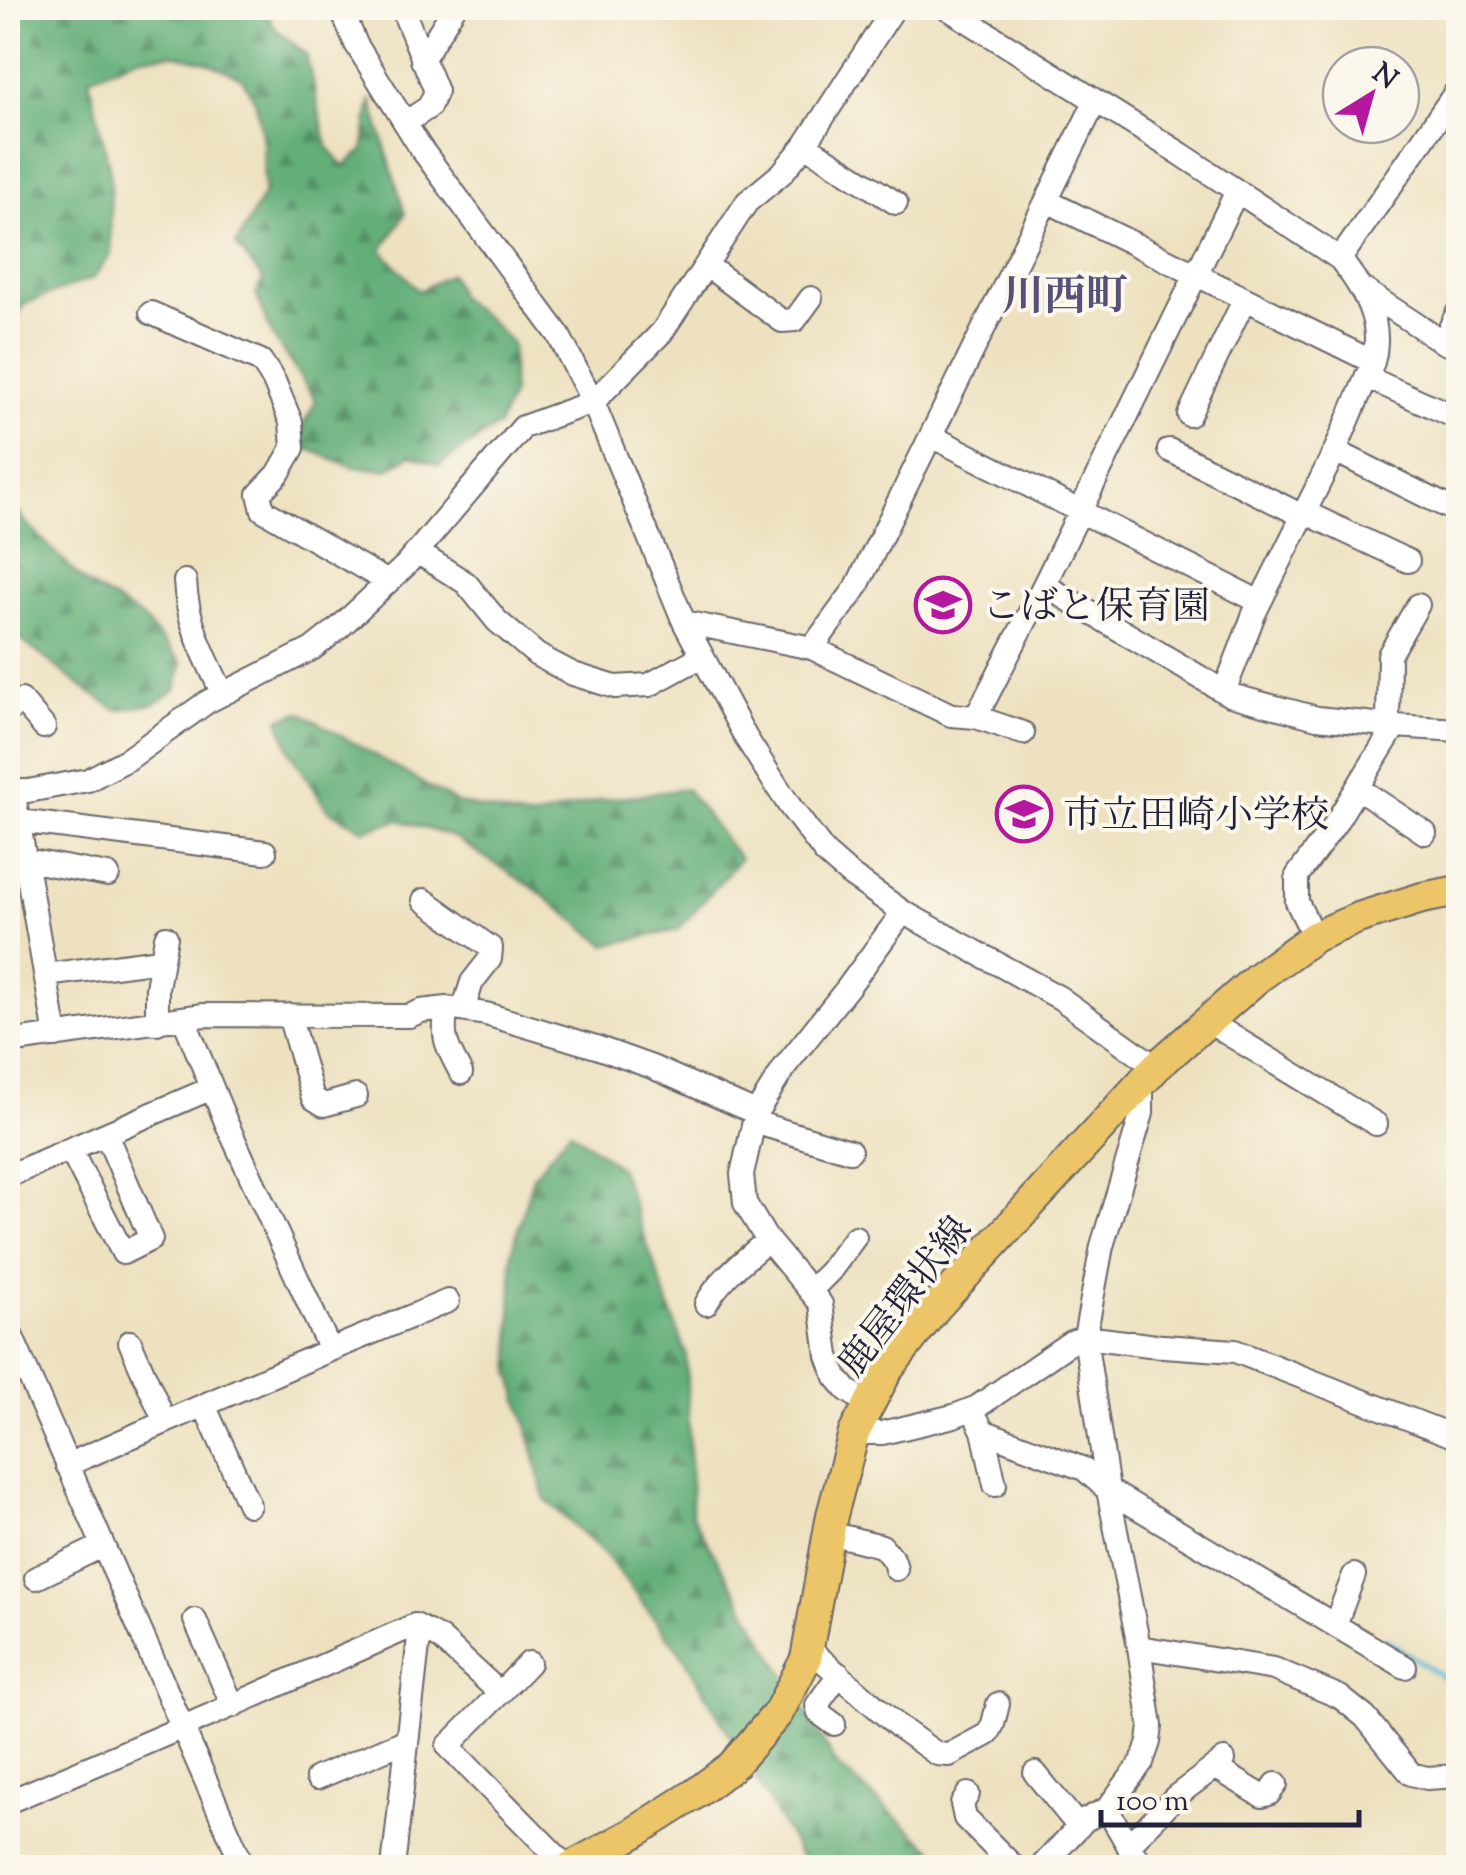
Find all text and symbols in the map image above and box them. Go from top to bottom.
north arrow [1321,45,1421,145]
text: N [1363,55,1405,100]
district label: 川西町 [1002,269,1128,329]
school or university icon: こばと保育園 [913,575,973,635]
place label: こばと保育園 [982,582,1210,636]
school or university icon: 市立田崎小学校 [994,784,1054,844]
place label: 市立田崎小学校 [1063,791,1329,845]
street label: 鹿屋環状線 [827,1207,987,1390]
scale bar [1101,1765,1358,1827]
text: 100 m [1116,1781,1189,1824]

